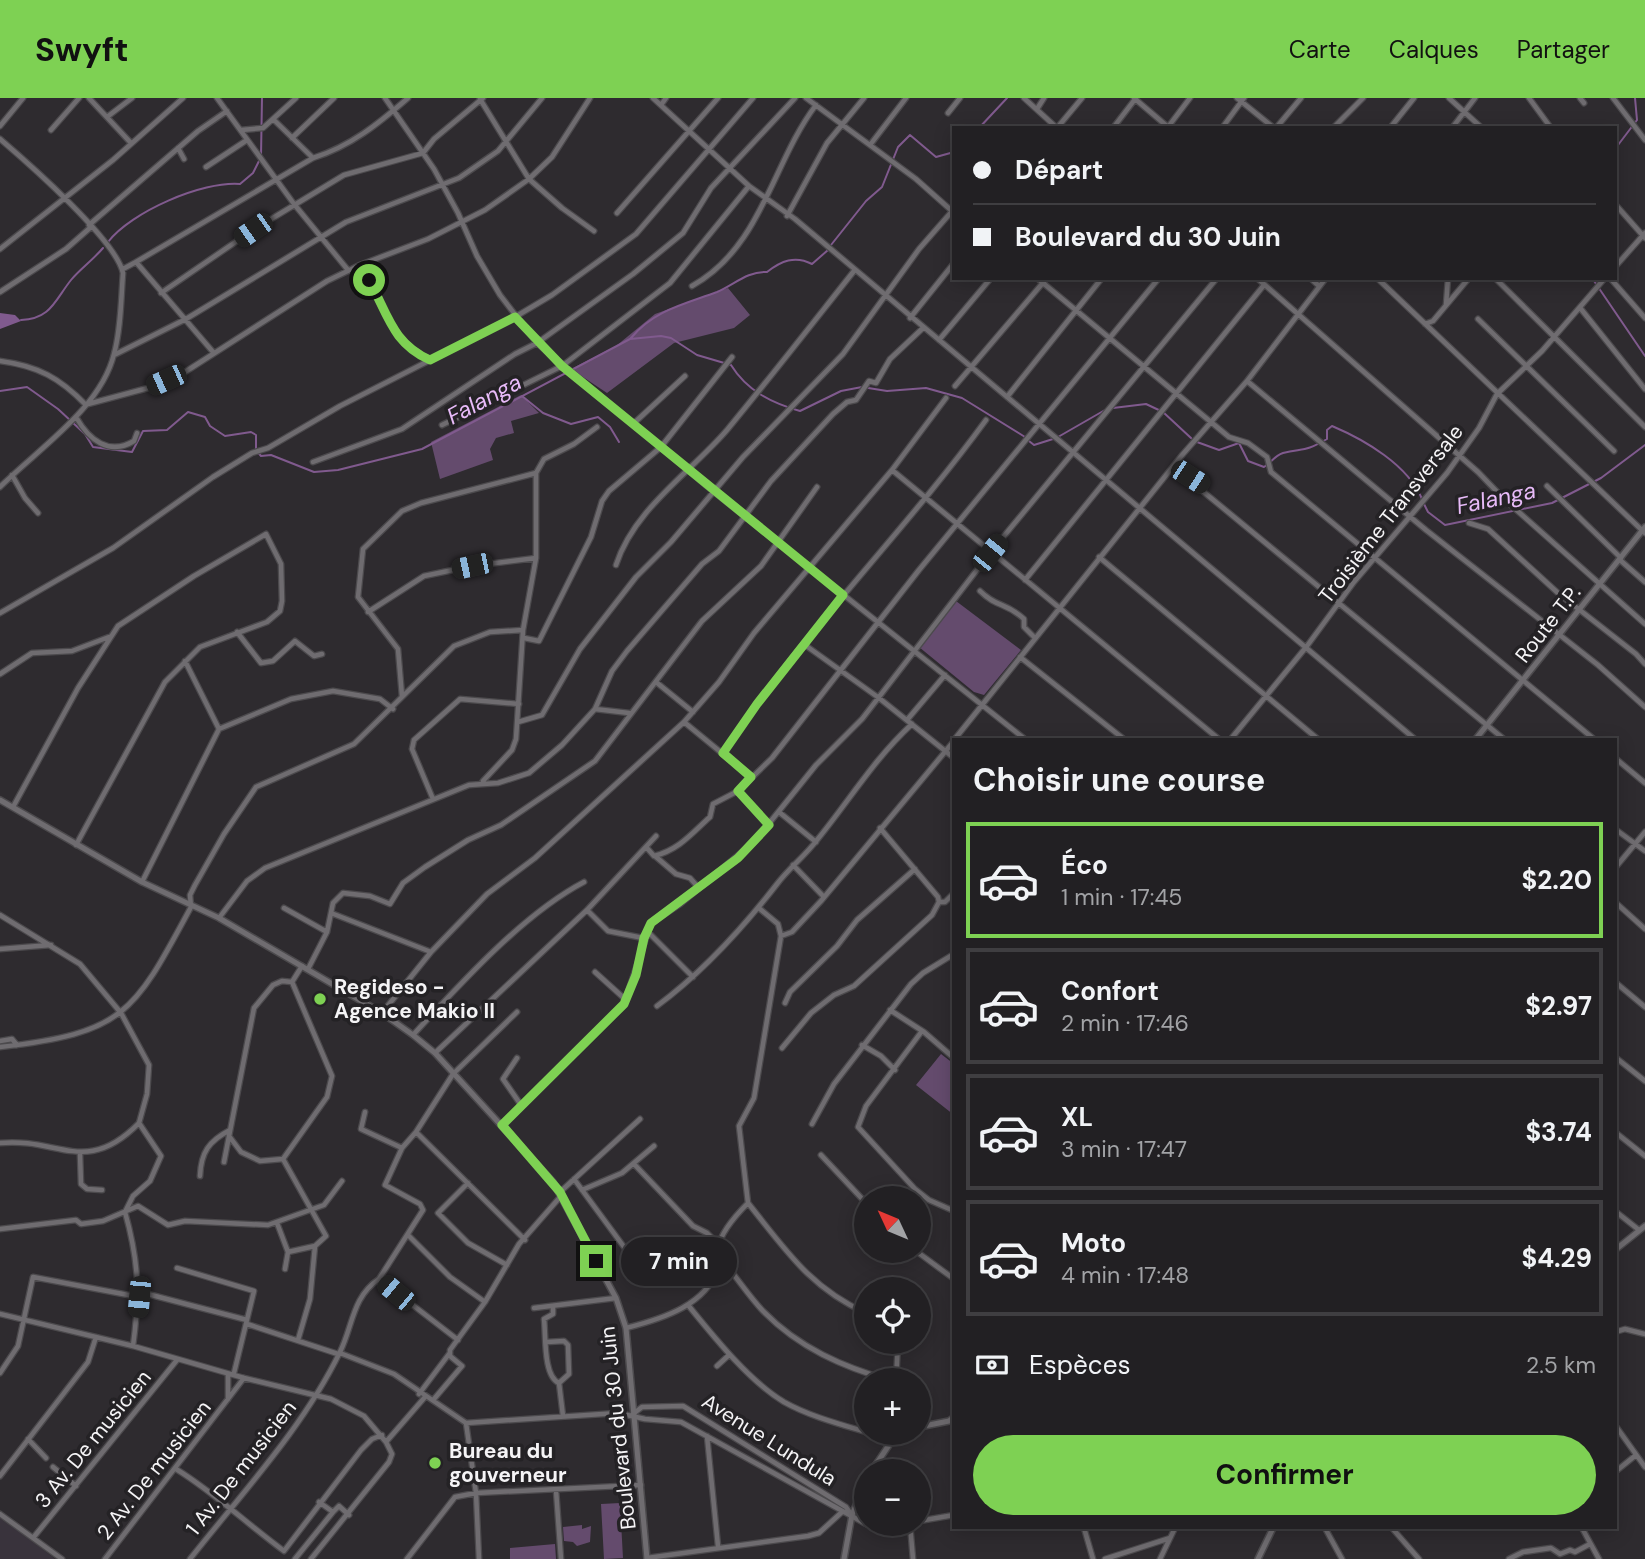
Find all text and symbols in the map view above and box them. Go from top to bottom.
text: Swyft [35,28,128,71]
text: Carte [1289,34,1351,65]
text: Calques [1389,34,1479,65]
text: Partager [1517,34,1610,65]
text: Départ [1015,153,1103,187]
car [230,209,277,251]
text: Boulevard du 30 Juin [1015,220,1281,254]
route start [353,264,385,296]
car [143,362,190,398]
water label: Falanga [441,367,527,431]
street label: Troisième Transversale [1312,419,1470,609]
car [1167,457,1214,497]
water label: Falanga [1453,475,1539,521]
car [969,530,1012,576]
car [450,551,495,581]
street label: Route T.P. [1509,580,1587,668]
text: Choisir une course [973,759,1265,801]
text: Éco [1061,848,1108,882]
icon: car [977,849,1040,912]
text: $2.20 [1522,863,1592,897]
text: 1 min · 17:45 [1061,882,1182,912]
place label: Regideso - Agence Makio II [334,973,495,1025]
text: Confort [1061,974,1159,1008]
icon: car [977,975,1040,1038]
text: $2.97 [1525,989,1592,1023]
marker: Regideso - Agence Makio II [312,991,328,1007]
text: 2 min · 17:46 [1061,1008,1189,1038]
text: XL [1061,1100,1093,1134]
icon: car [977,1101,1040,1164]
text: $3.74 [1525,1115,1592,1149]
text: 3 min · 17:47 [1061,1134,1187,1164]
north arrow [854,1186,931,1264]
map controls [854,1186,931,1536]
text: Moto [1061,1226,1126,1260]
icon: car [977,1227,1040,1290]
callout: 7 min [620,1236,736,1286]
text: $4.29 [1521,1241,1592,1275]
route end [580,1245,612,1277]
text: 7 min [649,1246,709,1276]
text: 4 min · 17:48 [1061,1260,1189,1290]
car [374,1271,419,1315]
car [127,1275,152,1319]
button: locate [854,1277,931,1354]
street label: Boulevard du 30 Juin [593,1325,643,1531]
icon: cash [973,1346,1011,1384]
text: Espèces [1029,1348,1130,1382]
text: 2.5 km [1526,1350,1596,1380]
street label: 3 Av. De musicien [29,1364,157,1514]
button: + [854,1368,931,1445]
street label: Avenue Lundula [697,1387,841,1493]
street label: 2 Av. De musicien [91,1394,217,1546]
street label: 1 Av. De musicien [179,1395,303,1541]
button: Confirmer [973,1435,1596,1515]
place label: Bureau du gouverneur [449,1437,567,1489]
marker: Bureau du gouverneur [427,1455,443,1471]
button: − [854,1459,931,1536]

